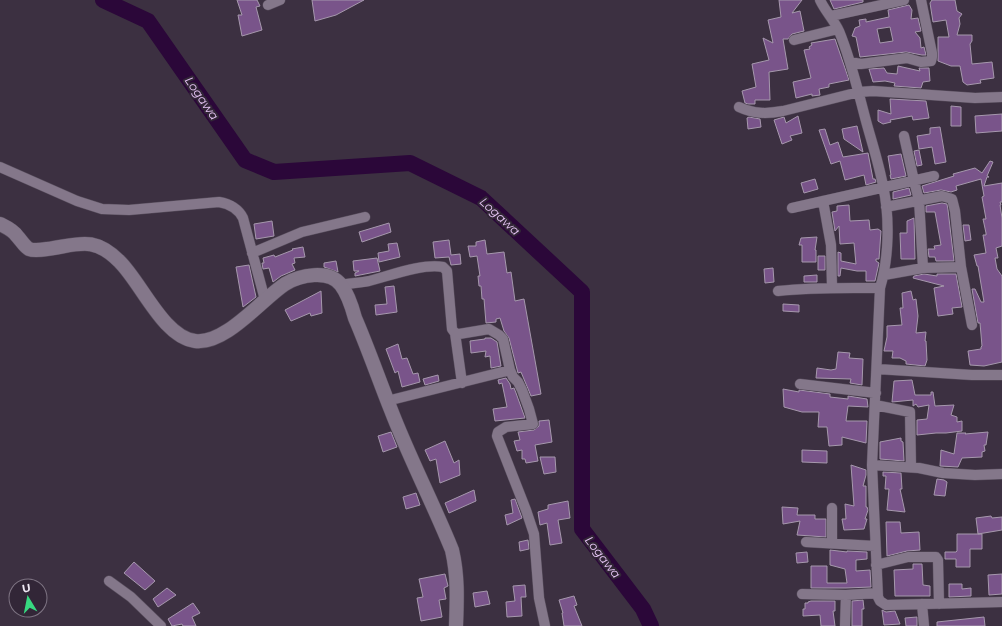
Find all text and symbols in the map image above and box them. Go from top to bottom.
water label: Logawa [182,73,222,123]
water label: Logawa [477,194,523,238]
water label: Logawa [582,533,624,581]
north arrow [8,578,48,618]
text: U [21,581,32,596]

